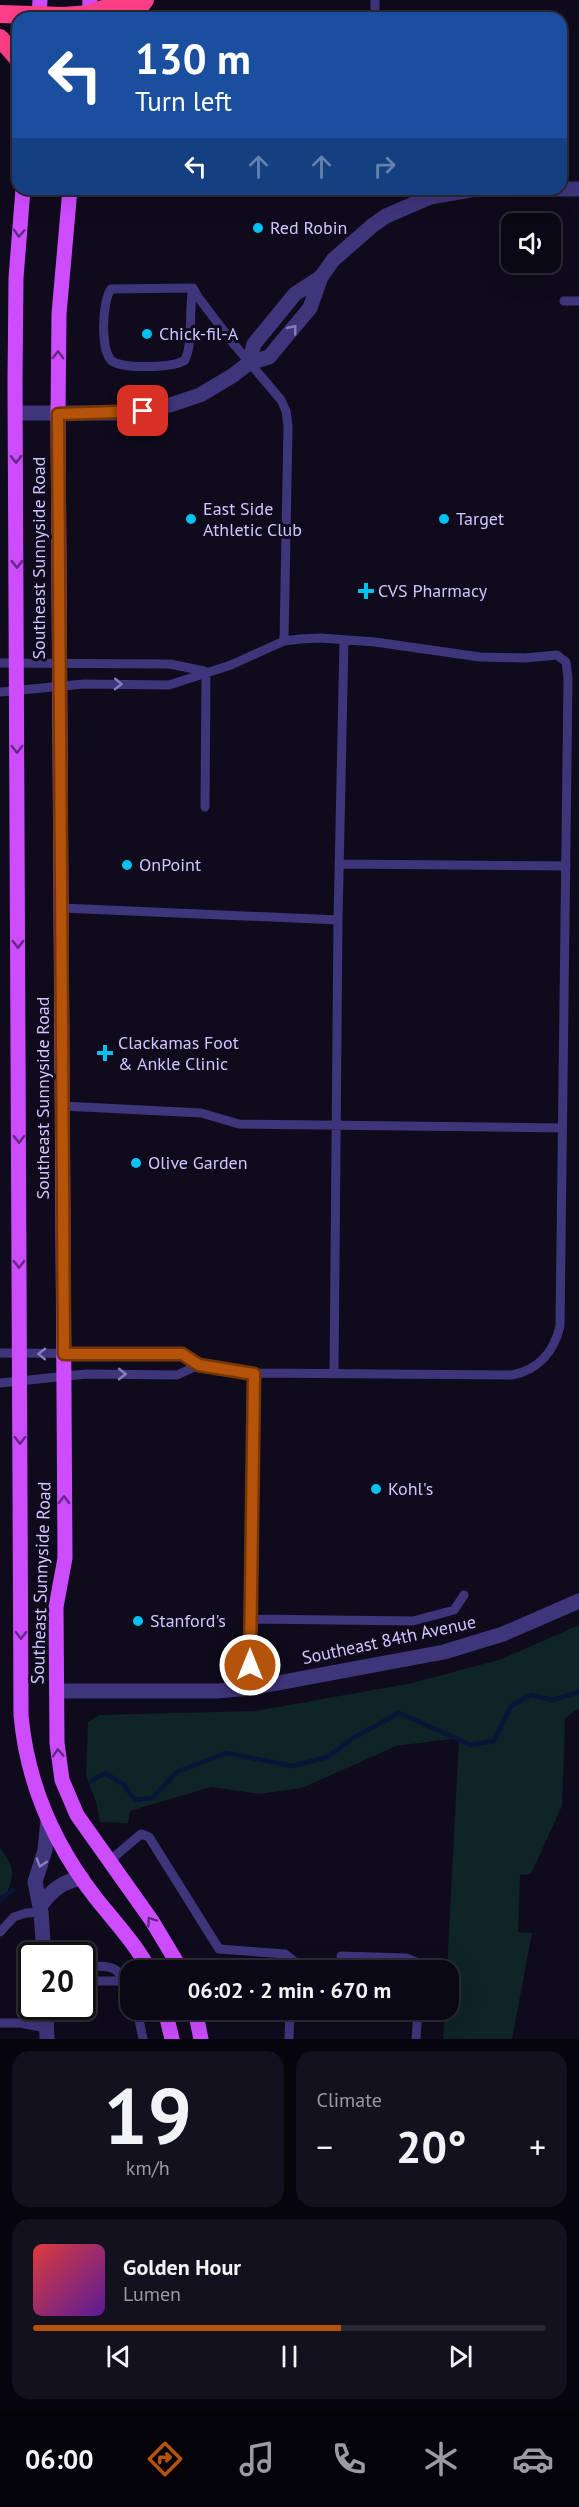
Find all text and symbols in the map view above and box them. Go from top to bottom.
text: 130 m [135,31,251,86]
icon: left [36,36,114,114]
text: Turn left [135,84,232,118]
icon: left [179,150,212,183]
icon: ahead [242,150,275,183]
icon: ahead [305,150,338,183]
icon: right [368,150,401,183]
map controls [501,213,561,273]
button: sound [501,213,561,273]
place label: Red Robin [270,216,347,239]
marker: Red Robin [251,221,265,235]
one-way arrow [13,229,26,238]
place label: Chick-fil-A [159,322,239,345]
one-way arrow [286,324,297,335]
marker: Chick-fil-A [140,327,154,341]
one-way arrow [52,351,64,360]
pin [117,385,168,436]
icon: arrive [126,394,159,427]
one-way arrow [10,455,22,464]
street label: Southeast Sunnyside Road [27,457,50,659]
place label: East Side Athletic Club [203,497,302,541]
place label: Target [456,507,504,530]
marker: East Side Athletic Club [184,512,198,526]
marker: Target [437,512,451,526]
one-way arrow [11,560,23,569]
place label: CVS Pharmacy [378,579,488,602]
marker: CVS Pharmacy [359,584,373,598]
one-way arrow [114,678,123,690]
one-way arrow [11,744,23,753]
place label: OnPoint [139,853,201,876]
marker: OnPoint [120,858,134,872]
one-way arrow [12,939,24,948]
street label: Southeast Sunnyside Road [31,997,54,1199]
place label: Clackamas Foot & Ankle Clinic [118,1031,239,1075]
marker: Clackamas Foot & Ankle Clinic [96,1044,114,1062]
one-way arrow [13,1134,25,1143]
place label: Olive Garden [148,1151,248,1174]
marker: Olive Garden [129,1156,143,1170]
one-way arrow [13,1259,25,1268]
one-way arrow [37,1347,46,1360]
one-way arrow [118,1368,127,1380]
one-way arrow [14,1435,26,1444]
place label: Kohl's [388,1477,433,1500]
street label: Southeast Sunnyside Road [25,1481,56,1685]
marker: Kohl's [369,1482,383,1496]
one-way arrow [58,1495,70,1504]
place label: Stanford's [150,1609,226,1632]
street label: Southeast 84th Avenue [300,1610,478,1669]
marker: Stanford's [131,1614,145,1628]
one-way arrow [15,1630,27,1639]
position arrow [218,1633,282,1697]
one-way arrow [51,1749,64,1758]
one-way arrow [36,1857,48,1868]
one-way arrow [147,1917,158,1928]
speed limit sign: 20 [18,1942,96,2020]
text: 06:02 · 2 min · 670 m [188,1976,391,2004]
text: 19 [104,2065,192,2166]
text: Climate [317,2087,382,2113]
text: 20° [396,2117,467,2175]
text: − [317,2125,333,2168]
text: + [529,2125,546,2168]
text: km/h [126,2155,170,2181]
text: Golden Hour [123,2253,241,2281]
text: Lumen [123,2281,181,2307]
icon: previous [102,2340,135,2373]
icon: pause [273,2340,306,2373]
icon: next [444,2340,477,2373]
icon: directions [144,2438,186,2480]
icon: music [236,2438,278,2480]
icon: phone [328,2438,370,2480]
icon: climate [420,2438,462,2480]
icon: car [512,2438,554,2480]
text: 06:00 [25,2442,94,2476]

